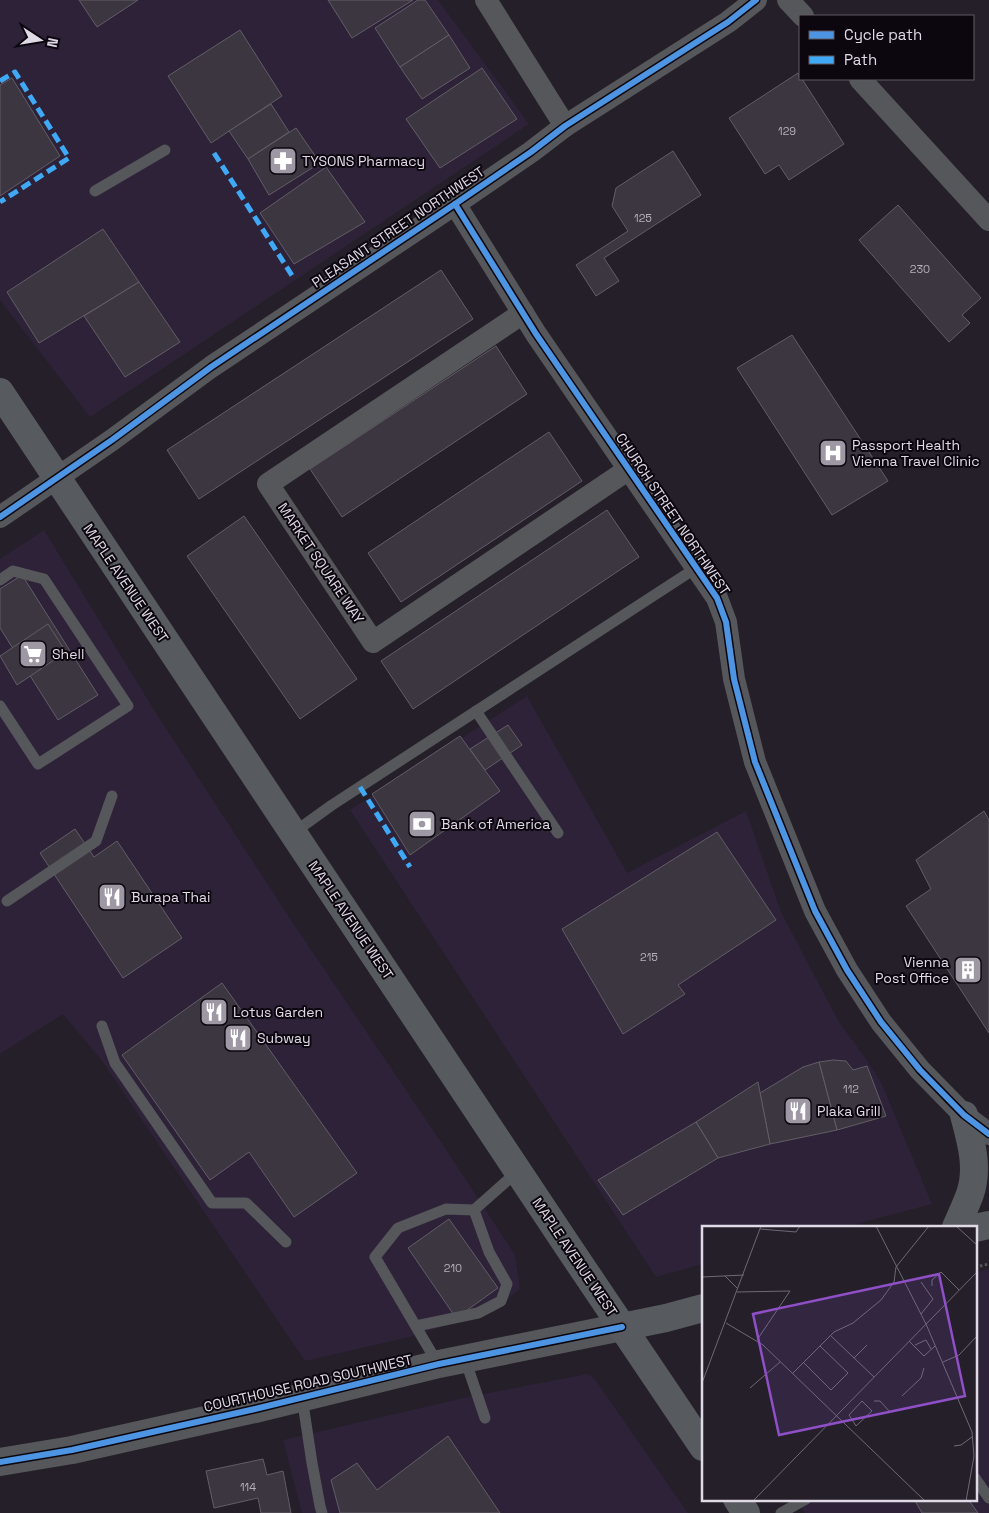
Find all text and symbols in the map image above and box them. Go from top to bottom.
north arrow [15,15,65,65]
legend [799,15,974,80]
text: Cycle path [844,25,922,44]
text: N [43,36,62,49]
text: Path [844,50,877,69]
house number: 129 [778,124,796,138]
pharmacy icon: TYSONS Pharmacy [268,146,298,176]
place label: TYSONS Pharmacy [302,152,425,170]
street label: PLEASANT STREET NORTHWEST [308,162,488,292]
house number: 125 [634,211,652,225]
house number: 230 [910,262,930,276]
street label: CHURCH STREET NORTHWEST [612,429,734,599]
place label: Passport Health Vienna Travel Clinic [852,436,980,470]
hospital icon: Passport Health Vienna Travel Clinic [818,438,848,468]
street label: MARKET SQUARE WAY [274,499,368,627]
street label: MAPLE AVENUE WEST [80,520,172,646]
supermarket icon: Shell [18,639,48,669]
place label: Shell [52,645,84,663]
bank icon: Bank of America [407,809,437,839]
place label: Bank of America [441,815,550,833]
street label: MAPLE AVENUE WEST [305,857,397,983]
restaurant icon: Burapa Thai [97,882,127,912]
place label: Burapa Thai [131,888,211,906]
house number: 215 [640,950,658,964]
place label: Vienna Post Office [875,953,949,987]
building icon: Vienna Post Office [953,955,983,985]
restaurant icon: Lotus Garden [199,997,229,1027]
place label: Lotus Garden [233,1003,323,1021]
restaurant icon: Subway [223,1023,253,1053]
place label: Subway [257,1029,311,1047]
house number: 112 [843,1082,859,1096]
restaurant icon: Plaka Grill [783,1096,813,1126]
place label: Plaka Grill [817,1102,881,1120]
street label: MAPLE AVENUE WEST [529,1194,621,1320]
inset map [702,1226,976,1500]
house number: 210 [444,1261,462,1275]
street label: COURTHOUSE ROAD SOUTHWEST [202,1350,414,1416]
house number: 114 [240,1480,256,1494]

